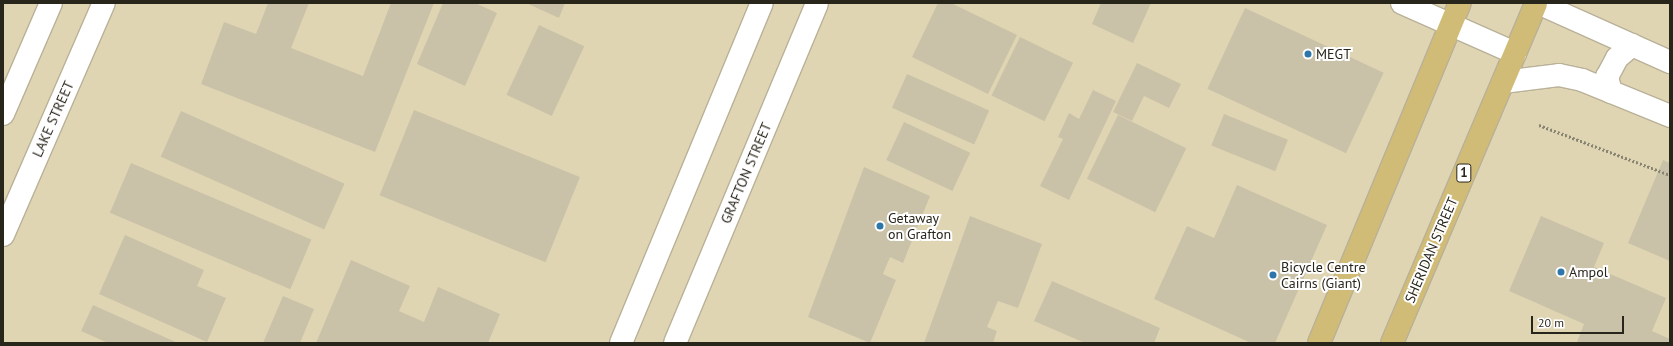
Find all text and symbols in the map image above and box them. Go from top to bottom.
place label: MEGT [1316,46,1351,62]
marker: MEGT [1303,49,1313,59]
street label: LAKE STREET [29,78,77,160]
street label: GRAFTON STREET [717,120,775,226]
road number: 1 [1456,162,1472,184]
street label: SHERIDAN STREET [1401,195,1461,305]
place label: Getaway on Grafton [888,210,951,242]
marker: Getaway on Grafton [875,221,885,231]
place label: Bicycle Centre Cairns (Giant) [1281,259,1366,292]
place label: Ampol [1569,264,1608,280]
marker: Ampol [1556,267,1566,277]
marker: Bicycle Centre Cairns (Giant) [1268,270,1278,280]
scale bar [1533,308,1626,334]
text: 20 m [1538,315,1564,330]

